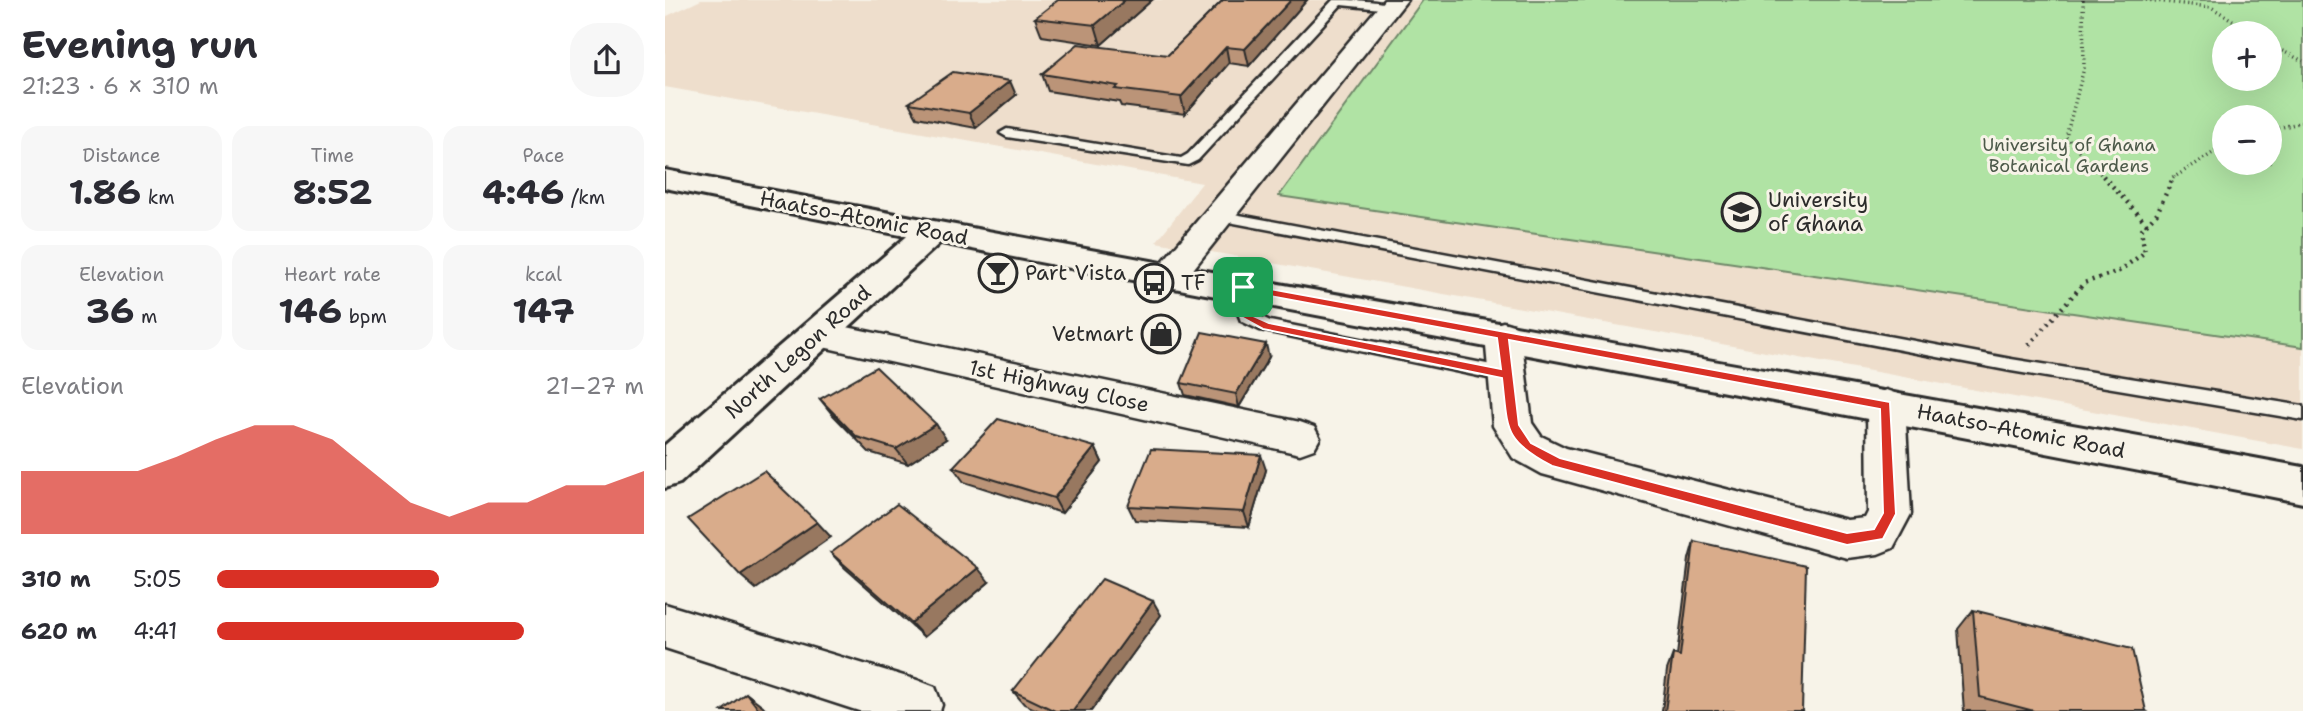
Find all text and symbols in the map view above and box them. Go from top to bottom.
text: Evening run [21,19,258,70]
map controls [2212,21,2282,175]
button: + [2212,21,2282,91]
button: share [570,23,644,97]
text: 21:23 · 6 × 310 m [21,71,219,101]
button: − [2212,105,2282,175]
park label: University of Ghana Botanical Gardens [1982,133,2156,178]
text: Distance [83,143,160,168]
text: Time [311,143,354,168]
text: Pace [523,143,564,168]
text: 1.86 [68,168,141,215]
text: 8:52 [292,168,373,215]
text: 4:46 [482,168,565,215]
street label: Haatso-Atomic Road [757,184,971,252]
text: km [141,185,175,210]
text: /km [565,185,605,210]
place label: University of Ghana [1768,186,1868,238]
school or university icon: University of Ghana [1720,191,1762,233]
bar icon: Part Vista [977,252,1019,294]
pin [1213,257,1273,317]
place label: Part Vista [1025,259,1126,287]
text: Elevation [79,262,164,287]
text: Heart rate [284,262,381,287]
text: kcal [525,262,562,287]
bus stop icon: TF [1133,262,1175,304]
icon: arrive [1224,268,1262,306]
place label: TF [1181,269,1206,297]
street label: North Legon Road [719,279,877,425]
text: 36 [86,287,135,334]
text: 146 [278,287,342,334]
text: 147 [512,287,575,334]
text: m [135,304,157,329]
text: bpm [342,304,387,329]
shop icon: Vetmart [1140,313,1182,355]
place label: Vetmart [1052,320,1134,348]
street label: 1st Highway Close [966,353,1152,419]
text: Elevation [21,371,124,401]
text: 21–27 m [545,371,644,401]
street label: Haatso-Atomic Road [1914,397,2128,465]
text: 310 m [21,564,91,594]
text: 5:05 [133,564,182,594]
text: 620 m [21,616,97,646]
text: 4:41 [133,616,178,646]

